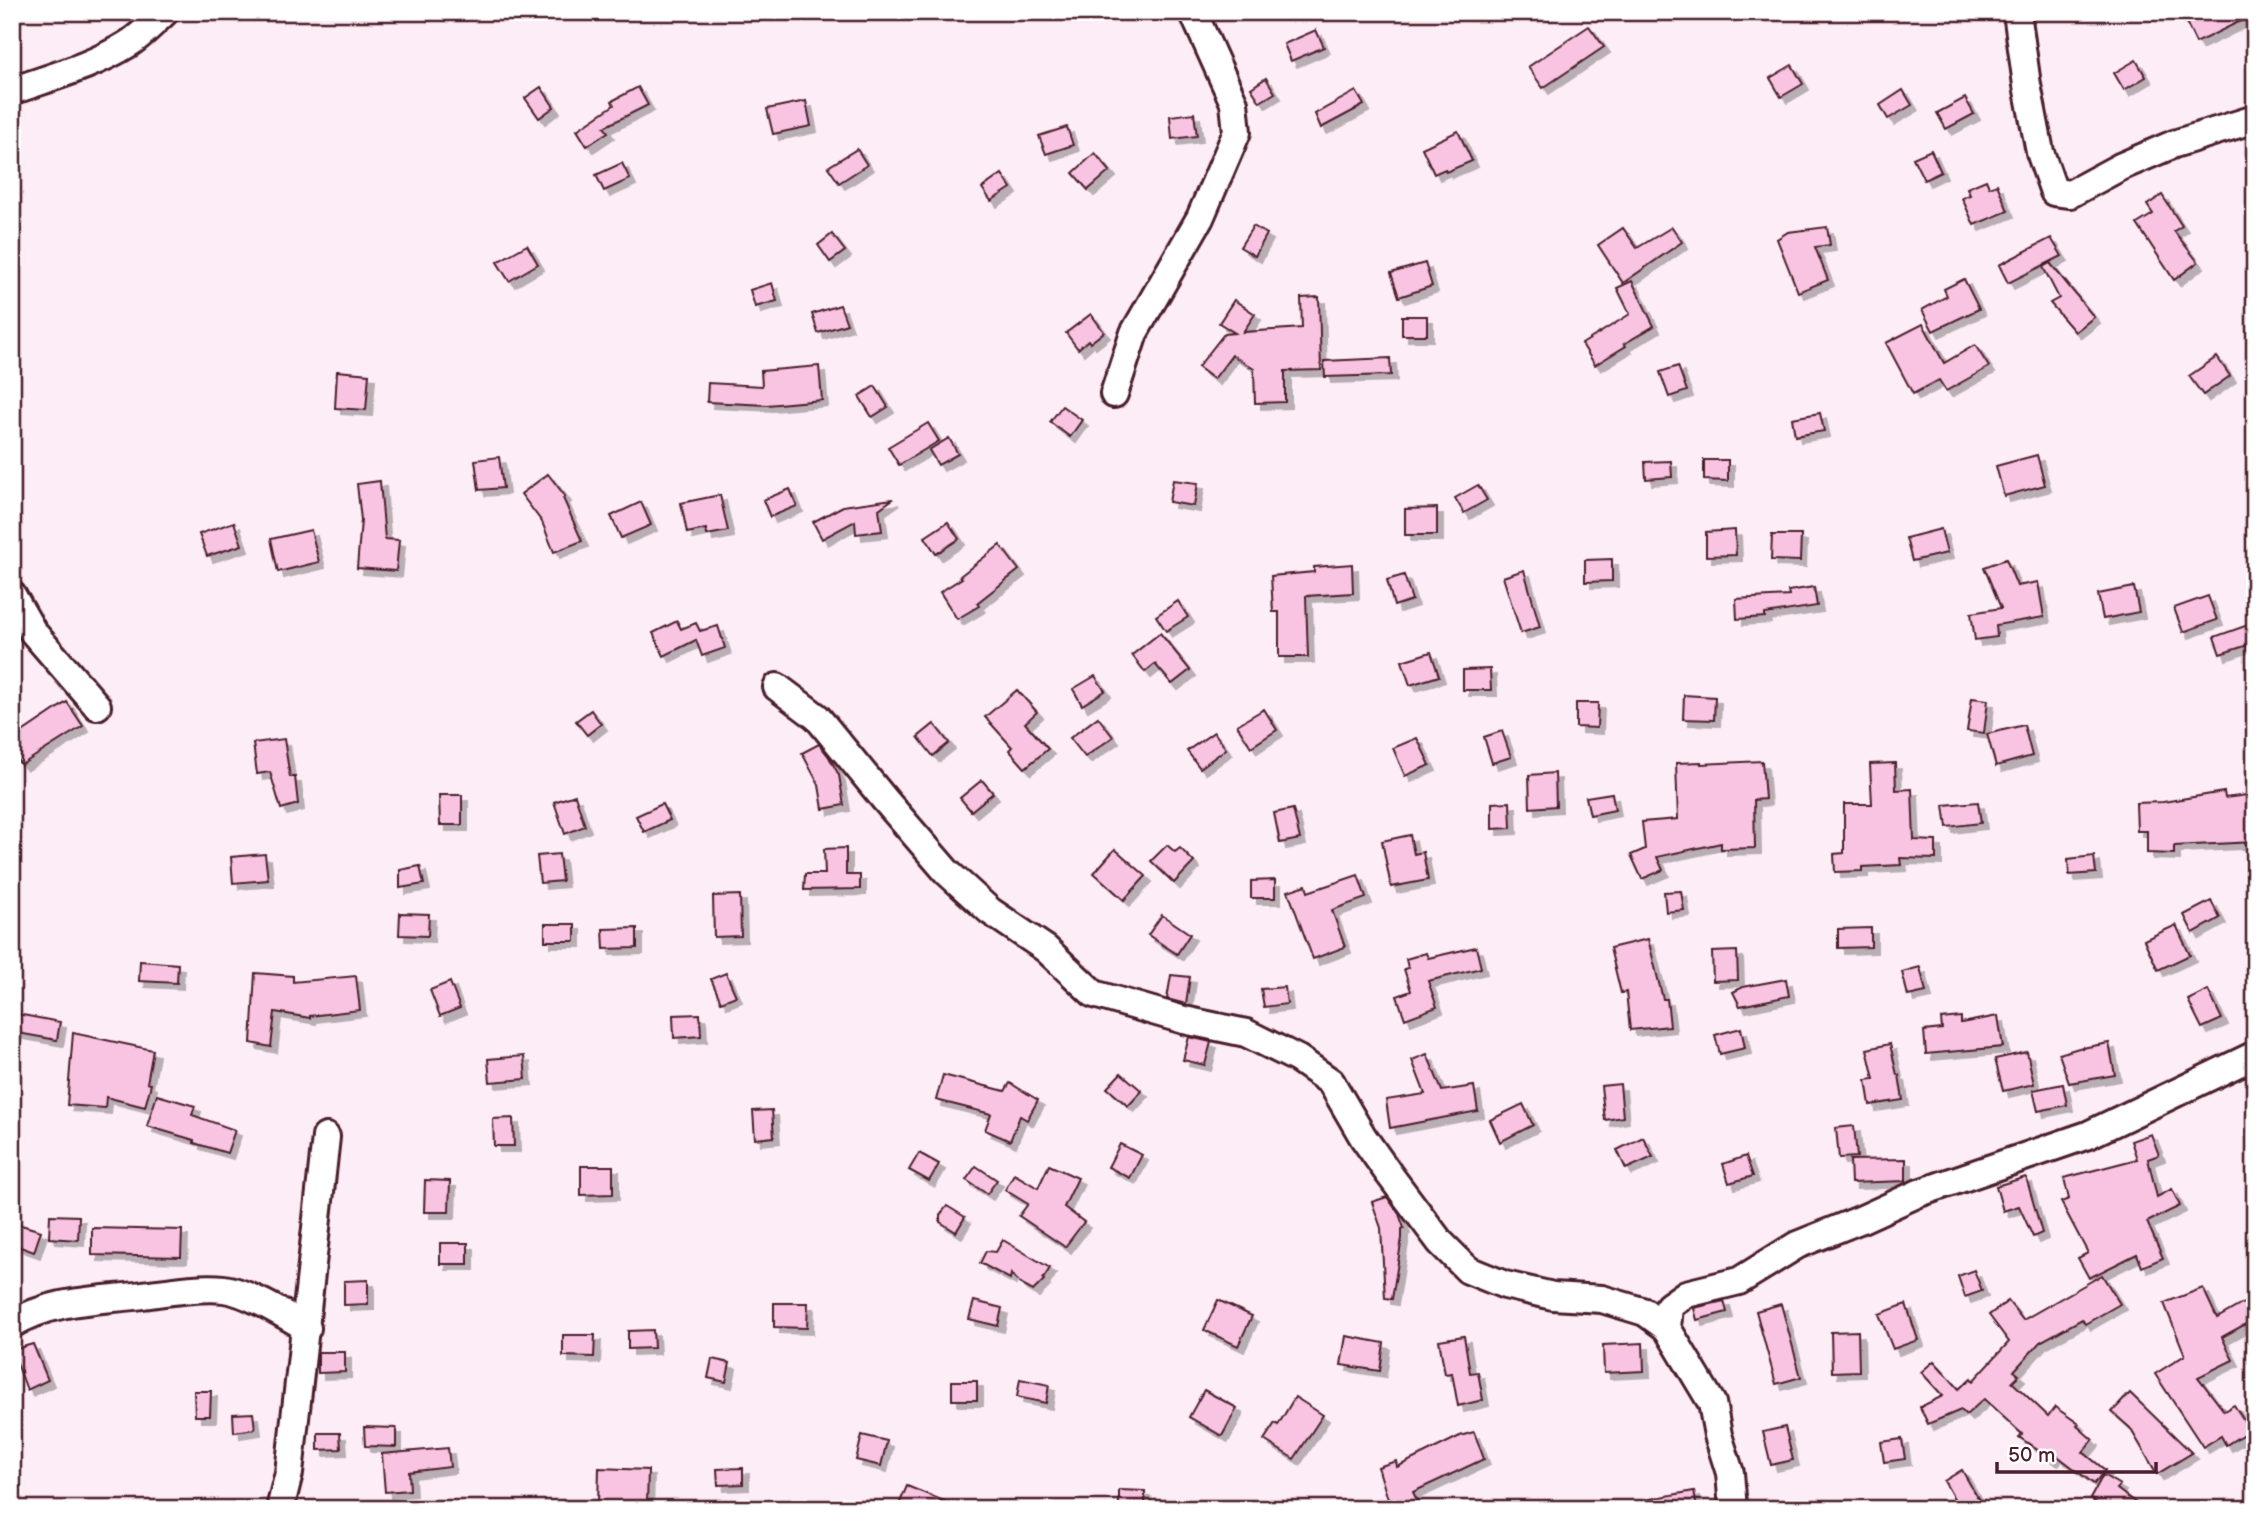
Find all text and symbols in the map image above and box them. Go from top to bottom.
scale bar [1997,1430,2157,1474]
text: 50 m [2008,1443,2055,1468]

